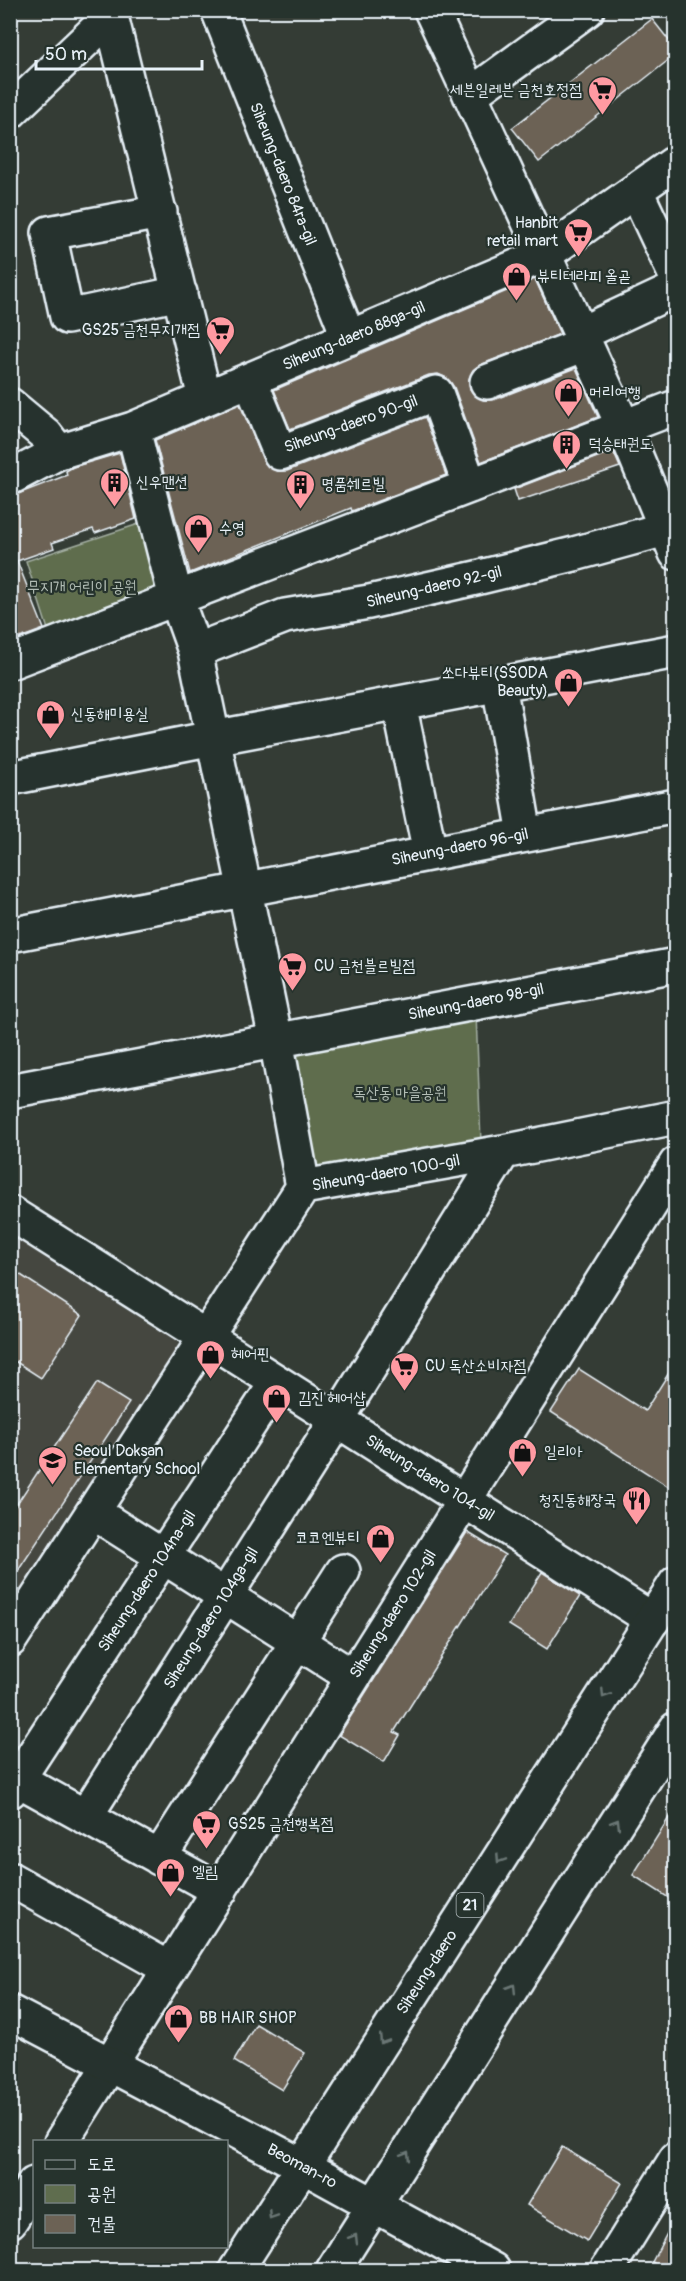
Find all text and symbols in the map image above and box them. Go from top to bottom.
scale bar [36,33,202,71]
text: 50 m [45,43,87,66]
supermarket icon: 세븐일레븐 금천호정점 [587,74,619,116]
place label: 세븐일레븐 금천호정점 [450,80,582,100]
street label: Siheung-daero 84ra-gil [245,100,321,248]
place label: Hanbit retail mart [487,213,559,251]
supermarket icon: Hanbit retail mart [563,216,595,258]
shop icon: 뷰티테라피 올곧 [500,260,532,302]
place label: 뷰티테라피 올곧 [537,266,631,286]
street label: Siheung-daero 88ga-gil [280,297,428,375]
supermarket icon: GS25 금천무지개점 [205,314,237,356]
place label: GS25 금천무지개점 [82,320,200,340]
shop icon: 머리여행 [552,376,584,418]
place label: 머리여행 [589,382,641,402]
street label: Siheung-daero 90-gil [281,391,421,457]
building icon: 덕승태권도 [551,428,583,470]
place label: 덕승태권도 [588,434,652,454]
building icon: 신우맨션 [99,466,131,508]
building icon: 명품쉐르빌 [284,468,316,510]
place label: 신우맨션 [136,472,188,492]
place label: 명품쉐르빌 [321,474,386,494]
shop icon: 수영 [182,512,214,554]
place label: 수영 [219,518,245,538]
street label: Siheung-daero 92-gil [364,562,504,612]
park label: 무지개 어린이 공원 [27,577,137,597]
place label: 쏘다뷰티(SSODA Beauty) [442,663,548,701]
shop icon: 쏘다뷰티(SSODA Beauty) [553,666,585,708]
shop icon: 신동해미용실 [34,698,66,740]
place label: 신동해미용실 [71,704,148,724]
street label: Siheung-daero 96-gil [390,824,530,870]
supermarket icon: CU 금천블르빌점 [277,950,309,992]
place label: CU 금천블르빌점 [314,956,415,976]
street label: Siheung-daero 98-gil [406,979,546,1025]
park label: 독산동 마을공원 [353,1083,447,1103]
street label: Siheung-daero 100-gil [311,1150,461,1196]
shop icon: 헤어핀 [194,1338,226,1380]
place label: 헤어핀 [231,1344,270,1364]
supermarket icon: CU 독산소비자점 [388,1350,420,1392]
place label: CU 독산소비자점 [425,1356,526,1376]
shop icon: 김진 헤어샵 [261,1382,293,1424]
place label: 김진 헤어샵 [298,1388,366,1408]
street label: Siheung-daero 104-gil [362,1430,498,1526]
shop icon: 일리아 [507,1436,539,1478]
place label: Seoul Doksan Elementary School [74,1441,200,1479]
place label: 일리아 [544,1442,583,1462]
school or university icon: Seoul Doksan Elementary School [37,1444,69,1486]
restaurant icon: 청진동해장국 [621,1484,653,1526]
place label: 청진동해장국 [539,1490,616,1510]
street label: Siheung-daero 104na-gil [94,1507,200,1655]
shop icon: 코코엔뷰티 [365,1522,397,1564]
place label: 코코엔뷰티 [296,1528,360,1548]
street label: Siheung-daero 104ga-gil [159,1543,263,1693]
street label: Siheung-daero 102-gil [345,1546,441,1682]
one-way arrow [601,1688,612,1699]
supermarket icon: GS25 금천행복점 [191,1808,223,1850]
place label: GS25 금천행복점 [228,1814,334,1834]
one-way arrow [609,1819,620,1830]
one-way arrow [496,1852,507,1863]
shop icon: 엘림 [155,1856,187,1898]
place label: 엘림 [192,1862,218,1882]
road number: 21 [456,1893,484,1917]
street label: Siheung-daero [392,1926,462,2018]
one-way arrow [504,1984,516,1994]
shop icon: BB HAIR SHOP [162,2002,194,2044]
place label: BB HAIR SHOP [199,2008,297,2028]
one-way arrow [380,2034,391,2045]
street label: Beoman-ro [264,2139,341,2193]
legend [33,2140,228,2248]
one-way arrow [398,2151,409,2162]
text: 도로 [87,2153,116,2176]
text: 공원 [87,2183,116,2206]
one-way arrow [267,2209,279,2219]
text: 건물 [87,2213,116,2236]
one-way arrow [346,2234,358,2244]

